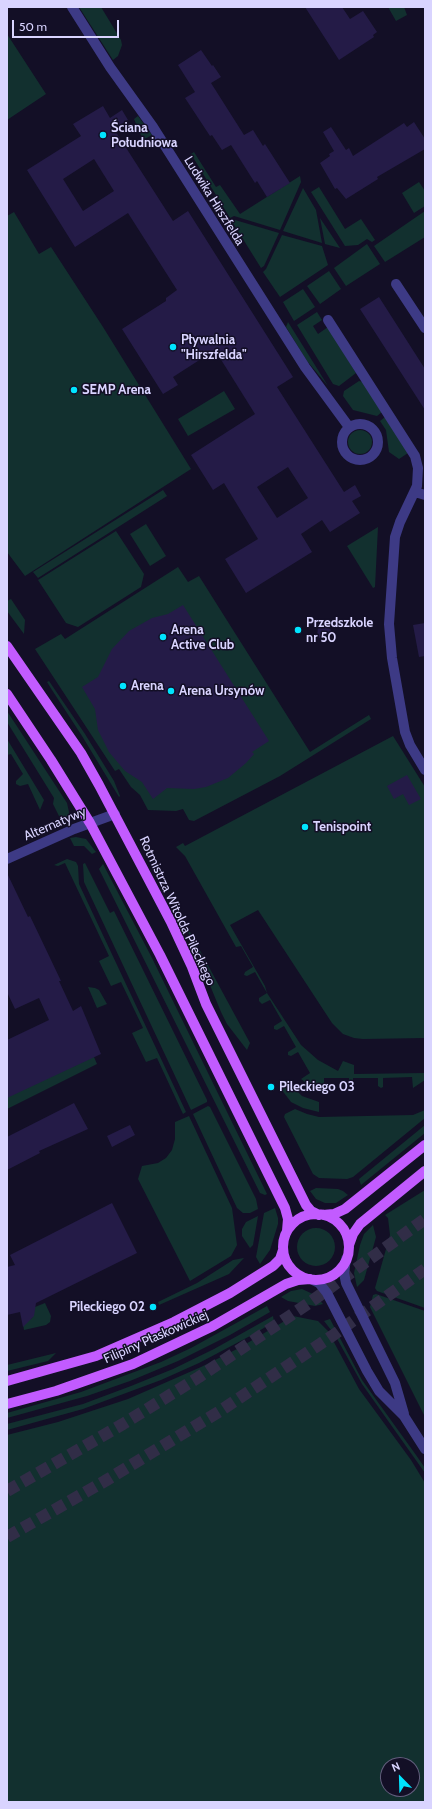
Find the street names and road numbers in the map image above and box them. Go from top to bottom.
street label: Ludwika Hirszfelda [180,154,248,248]
street label: Alternatywy [21,804,89,844]
street label: Rotmistrza Witolda Pileckiego [136,834,218,988]
street label: Filipiny Płaskowickiej [101,1307,211,1367]

